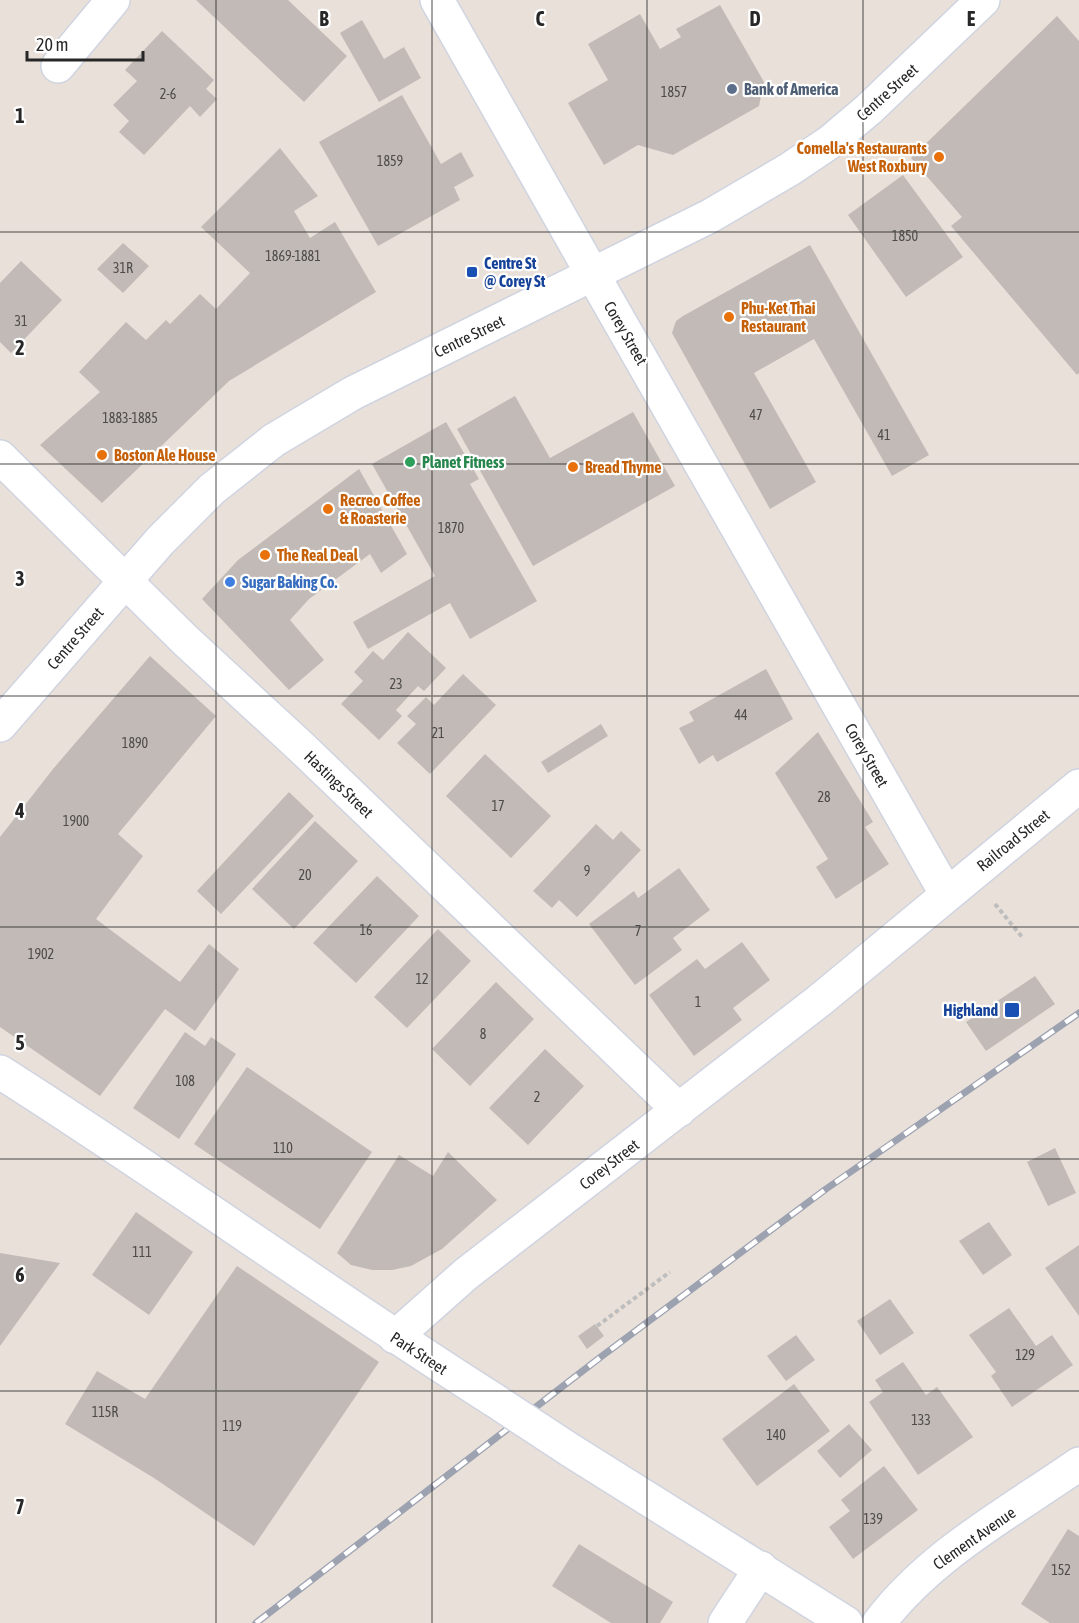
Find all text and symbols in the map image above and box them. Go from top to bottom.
text: B [319,7,329,30]
text: C [536,7,545,30]
text: D [749,7,761,30]
text: E [967,7,976,30]
scale bar [27,24,142,62]
text: 20 m [36,34,68,55]
street label: Centre Street [853,60,922,124]
place label: Bank of America [744,80,839,98]
marker: Bank of America [725,82,739,96]
house number: 1857 [661,84,687,100]
house number: 2-6 [160,86,177,102]
text: 1 [15,104,25,127]
place label: Comella's Restaurants West Roxbury [797,139,927,175]
marker: Comella's Restaurants West Roxbury [932,150,946,164]
house number: 1859 [377,153,403,169]
house number: 1850 [892,228,919,244]
house number: 1869-1881 [265,248,321,264]
place label: Centre St @ Corey St [484,254,546,290]
house number: 31R [113,260,133,276]
marker: Centre St @ Corey St [465,265,479,279]
street label: Corey Street [600,298,652,369]
place label: Phu-Ket Thai Restaurant [741,299,816,335]
marker: Phu-Ket Thai Restaurant [722,310,736,324]
street label: Centre Street [431,311,507,361]
house number: 31 [14,313,28,329]
text: 2 [15,336,25,359]
house number: 47 [749,407,763,423]
house number: 1883-1885 [102,410,158,426]
house number: 41 [877,427,891,443]
place label: Boston Ale House [114,446,216,464]
marker: Boston Ale House [95,448,109,462]
place label: Planet Fitness [422,453,505,471]
marker: Planet Fitness [403,455,417,469]
place label: Bread Thyme [585,458,662,476]
marker: Bread Thyme [566,460,580,474]
place label: Recreo Coffee & Roasterie [340,491,421,527]
marker: Recreo Coffee & Roasterie [321,502,335,516]
house number: 1870 [438,520,465,536]
place label: The Real Deal [277,546,359,564]
marker: The Real Deal [258,548,272,562]
text: 3 [15,567,25,590]
place label: Sugar Baking Co. [242,573,338,591]
marker: Sugar Baking Co. [223,575,237,589]
street label: Centre Street [43,603,107,673]
house number: 23 [389,676,403,692]
house number: 44 [734,707,748,723]
street label: Corey Street [841,720,893,791]
house number: 21 [431,725,445,741]
house number: 1890 [122,735,149,751]
street label: Hastings Street [300,747,377,822]
house number: 28 [817,789,831,805]
house number: 17 [491,798,505,814]
text: 4 [14,799,25,822]
street label: Railroad Street [973,805,1053,875]
house number: 1900 [63,813,90,829]
house number: 9 [584,863,590,879]
house number: 20 [298,867,312,883]
house number: 16 [359,922,373,938]
house number: 7 [635,923,641,939]
house number: 1902 [28,946,54,962]
house number: 12 [415,971,429,987]
house number: 1 [695,994,701,1010]
place label: Highland [943,1001,998,1019]
marker: Highland [1003,1001,1021,1019]
house number: 8 [480,1026,487,1042]
text: 5 [15,1031,25,1054]
house number: 108 [175,1073,195,1089]
house number: 2 [534,1089,540,1105]
street label: Corey Street [576,1135,643,1194]
house number: 110 [273,1140,293,1156]
house number: 111 [132,1244,152,1260]
text: 6 [15,1263,25,1286]
street label: Park Street [387,1328,451,1378]
house number: 129 [1015,1347,1035,1363]
house number: 115R [92,1404,118,1420]
house number: 133 [911,1412,931,1428]
house number: 119 [222,1418,242,1434]
house number: 140 [766,1427,786,1443]
text: 7 [15,1495,25,1518]
street label: Clement Avenue [929,1503,1019,1573]
house number: 139 [863,1511,883,1527]
house number: 152 [1051,1562,1071,1578]

